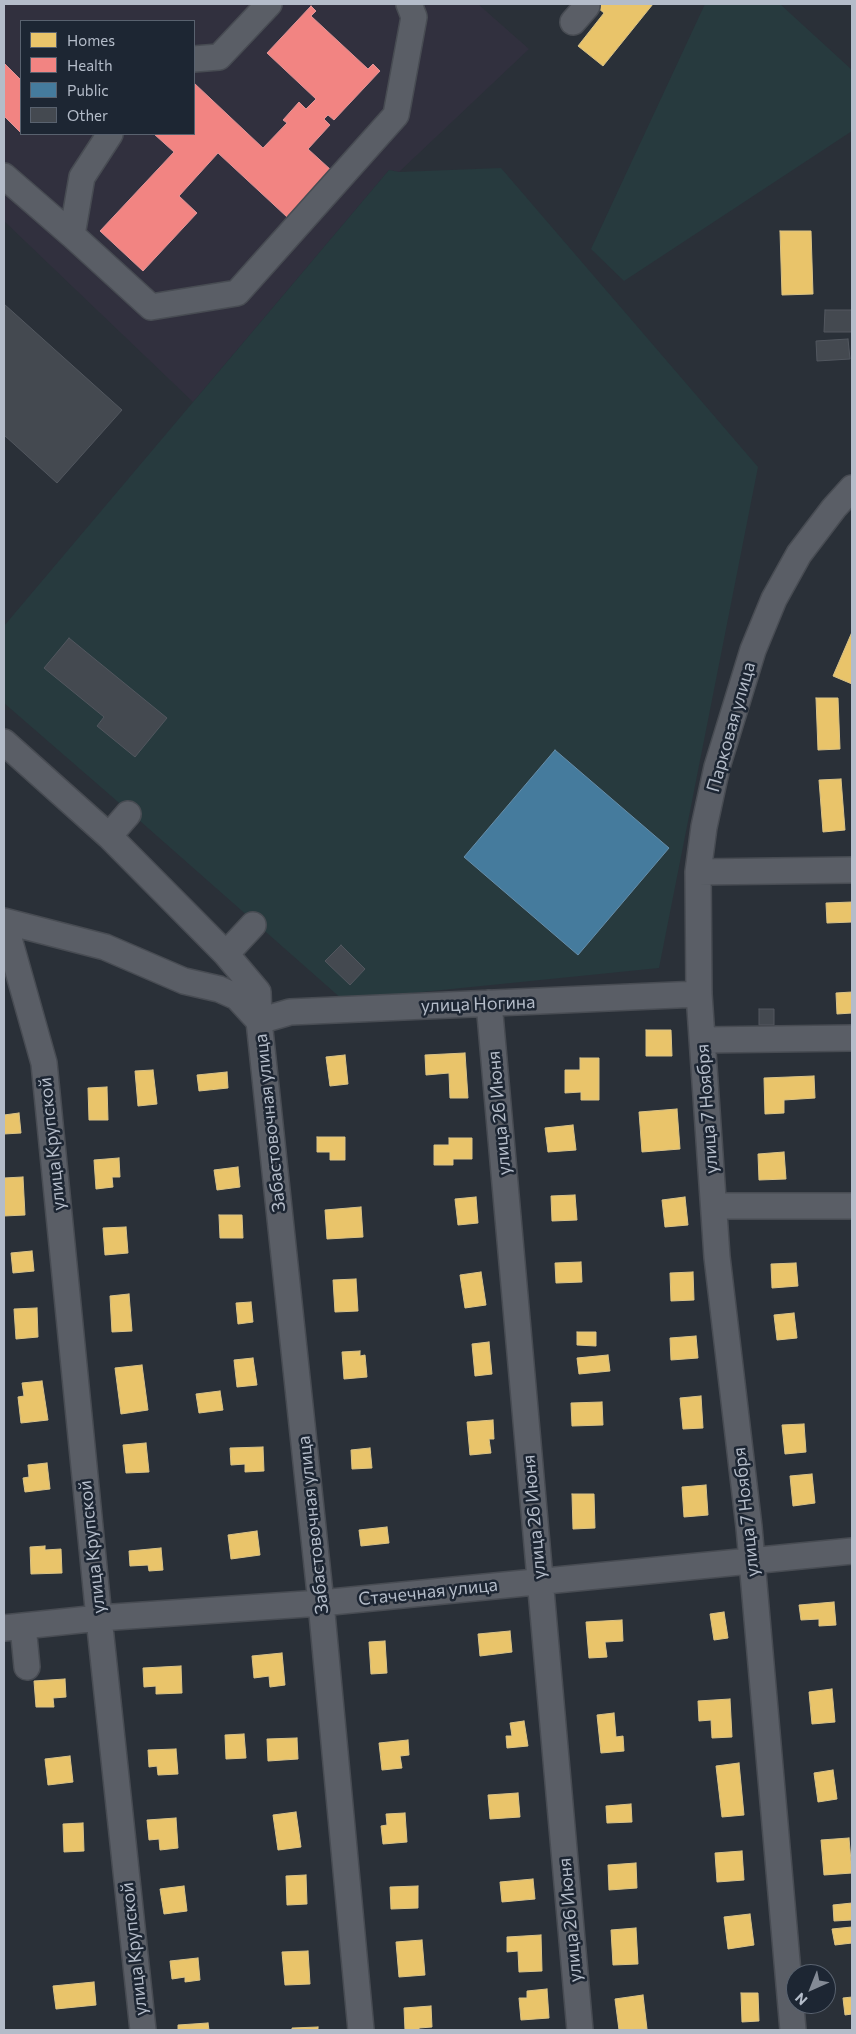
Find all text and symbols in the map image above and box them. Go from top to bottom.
legend [20,20,195,135]
text: Homes [67,31,115,49]
text: Health [67,56,113,74]
text: Public [67,81,109,99]
text: Other [67,106,108,124]
street label: Парковая улица [702,659,760,795]
street label: улица Ногина [420,991,536,1017]
street label: Забастовочная улица [250,1033,290,1213]
street label: улица 7 Ноября [692,1043,722,1175]
street label: улица 26 Июня [483,1050,515,1176]
street label: улица Крупской [34,1076,70,1212]
street label: Забастовочная улица [293,1435,333,1615]
street label: улица 7 Ноября [728,1446,764,1578]
street label: улица 26 Июня [518,1454,550,1580]
street label: улица Крупской [74,1479,110,1615]
street label: Стачечная улица [357,1574,499,1610]
street label: улица 26 Июня [554,1857,586,1983]
street label: улица Крупской [116,1881,152,2017]
north arrow [786,1964,836,2014]
text: N [791,1990,811,2009]

